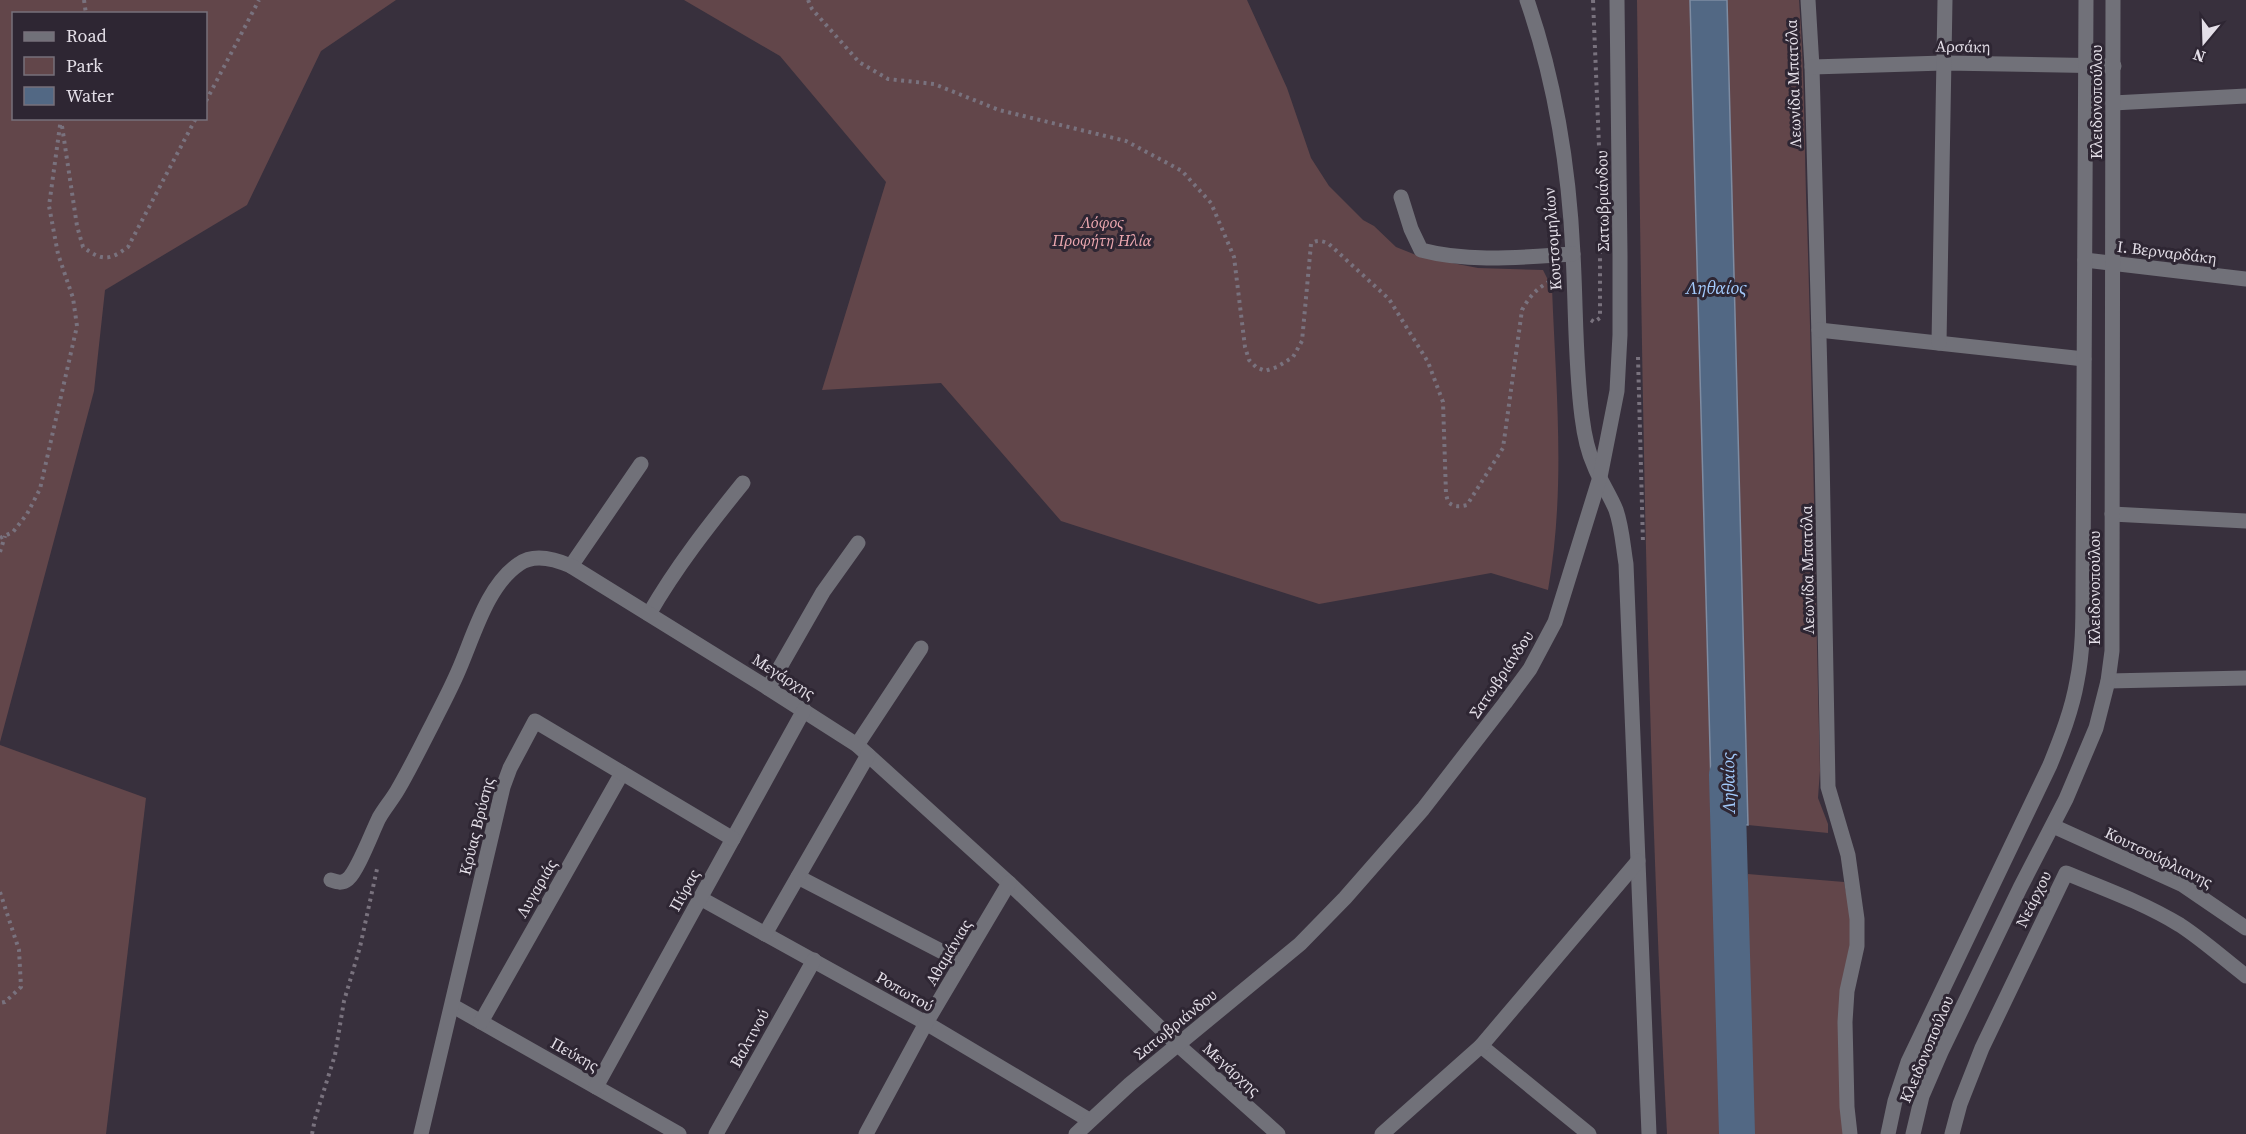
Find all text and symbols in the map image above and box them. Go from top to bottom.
legend [12,12,207,120]
north arrow [2174,12,2234,72]
street label: Λεωνίδα Μπατόλα [1780,19,1806,149]
text: Road [66,23,107,48]
street label: Αρσάκη [1935,35,1991,57]
text: N [2190,44,2208,68]
street label: Κλειδονοπούλου [2085,45,2107,159]
text: Park [66,53,103,78]
text: Water [66,83,114,108]
street label: Σατωβριάνδου [1590,150,1614,252]
street label: Κουτσομηλίων [1537,187,1567,291]
park label: Λόφος Προφήτη Ηλία [1051,211,1152,251]
street label: Ι. Βερναρδάκη [2116,235,2218,269]
water label: Ληθαίος [1685,275,1747,300]
street label: Λεωνίδα Μπατόλα [1795,505,1819,635]
street label: Κλειδονοπούλου [2083,531,2105,645]
street label: Σατωβριάνδου [1464,626,1538,722]
street label: Μεγάρχης [748,648,820,704]
water label: Ληθαίος [1715,752,1741,815]
street label: Κρύας Βρύσης [453,775,499,877]
street label: Κουτσούφλιανης [2101,821,2217,893]
street label: Λυγαριάς [510,855,562,921]
street label: Πύρας [663,865,705,915]
street label: Νεάρχου [2010,867,2056,931]
street label: Αθαμάνιας [920,915,976,989]
street label: Ροπωτού [872,966,938,1016]
street label: Σατωβριάνδου [1129,984,1221,1064]
street label: Κλειδονοπούλου [1894,992,1958,1106]
street label: Βαλτινού [724,1005,774,1071]
street label: Πεύκης [547,1032,603,1076]
street label: Μεγάρχης [1198,1037,1266,1101]

